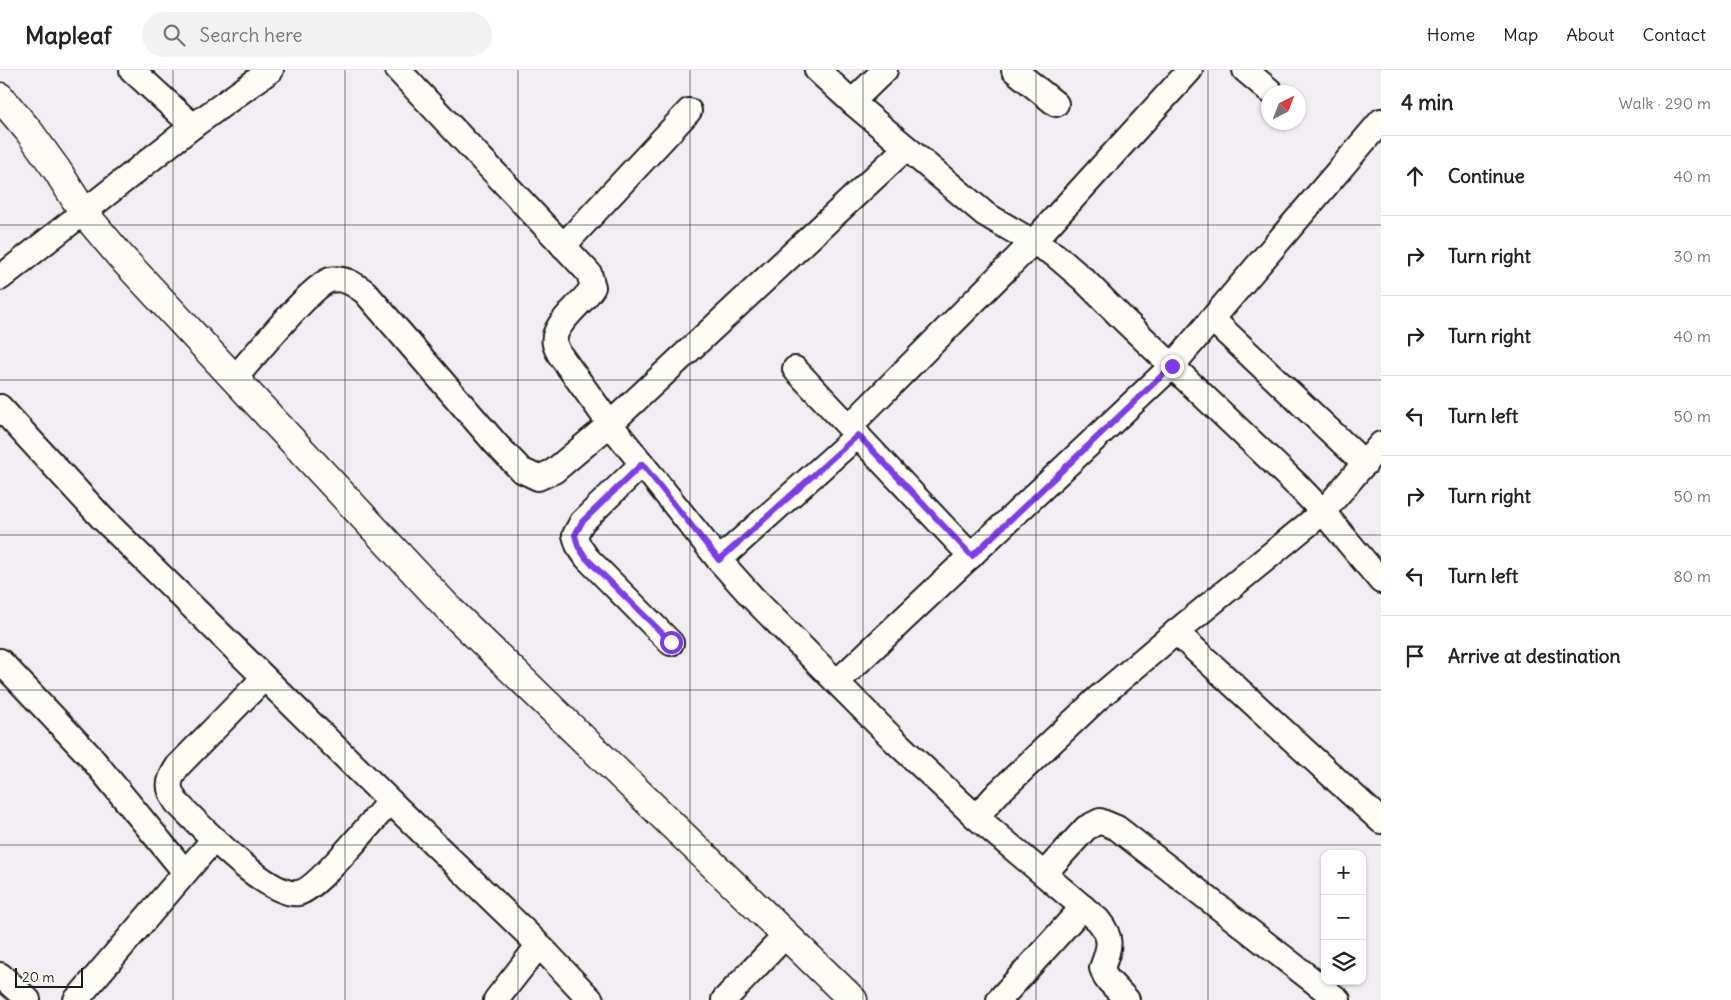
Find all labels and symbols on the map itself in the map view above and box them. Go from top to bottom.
north arrow [1261,85,1306,130]
route end [1161,355,1184,378]
route start [660,631,683,654]
scale bar [15,965,82,988]

